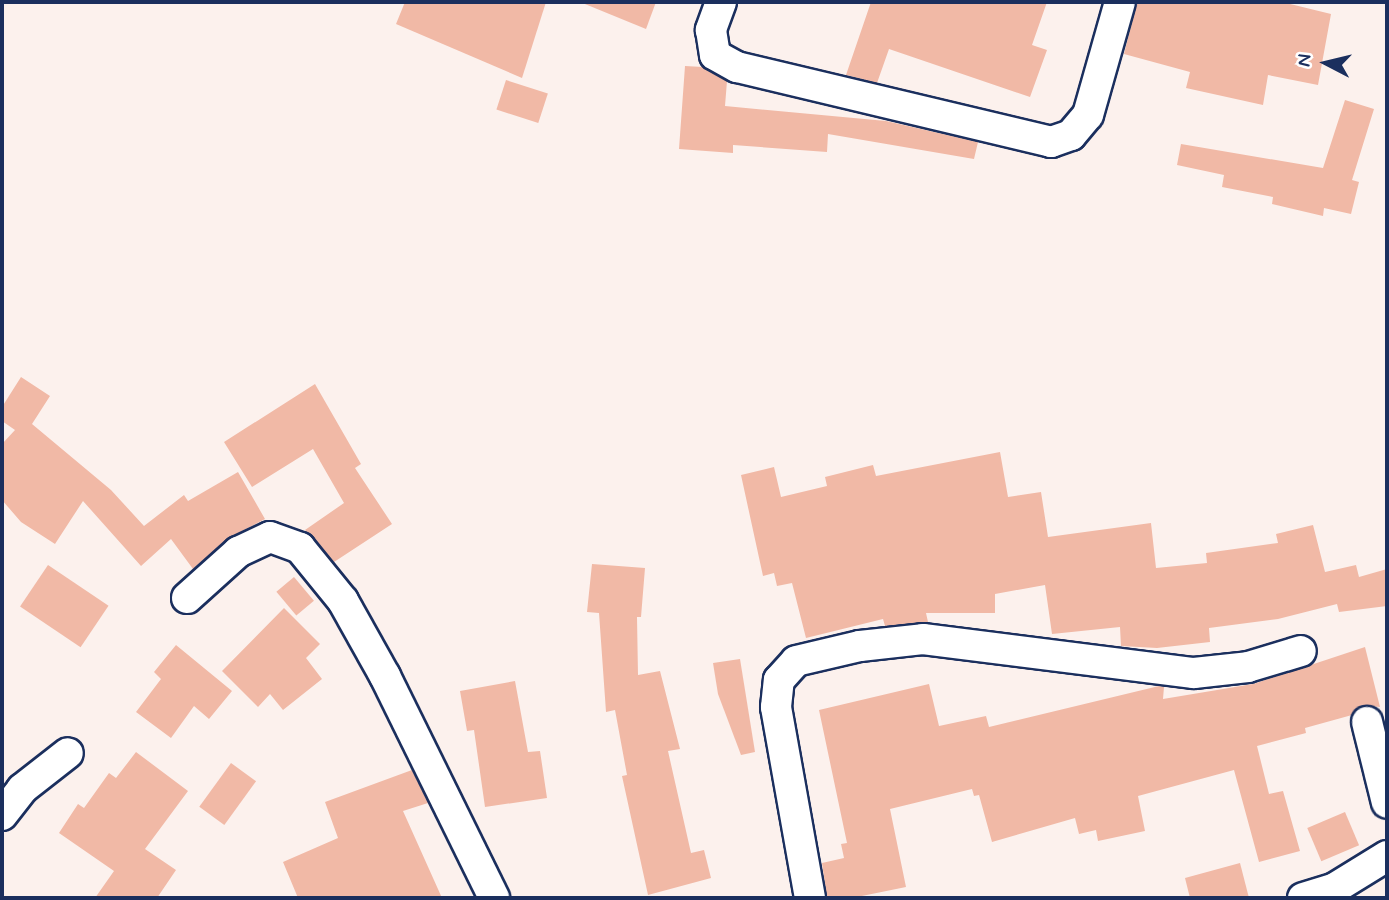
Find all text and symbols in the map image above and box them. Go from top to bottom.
north arrow [1291,28,1361,98]
text: N [1291,53,1318,68]

